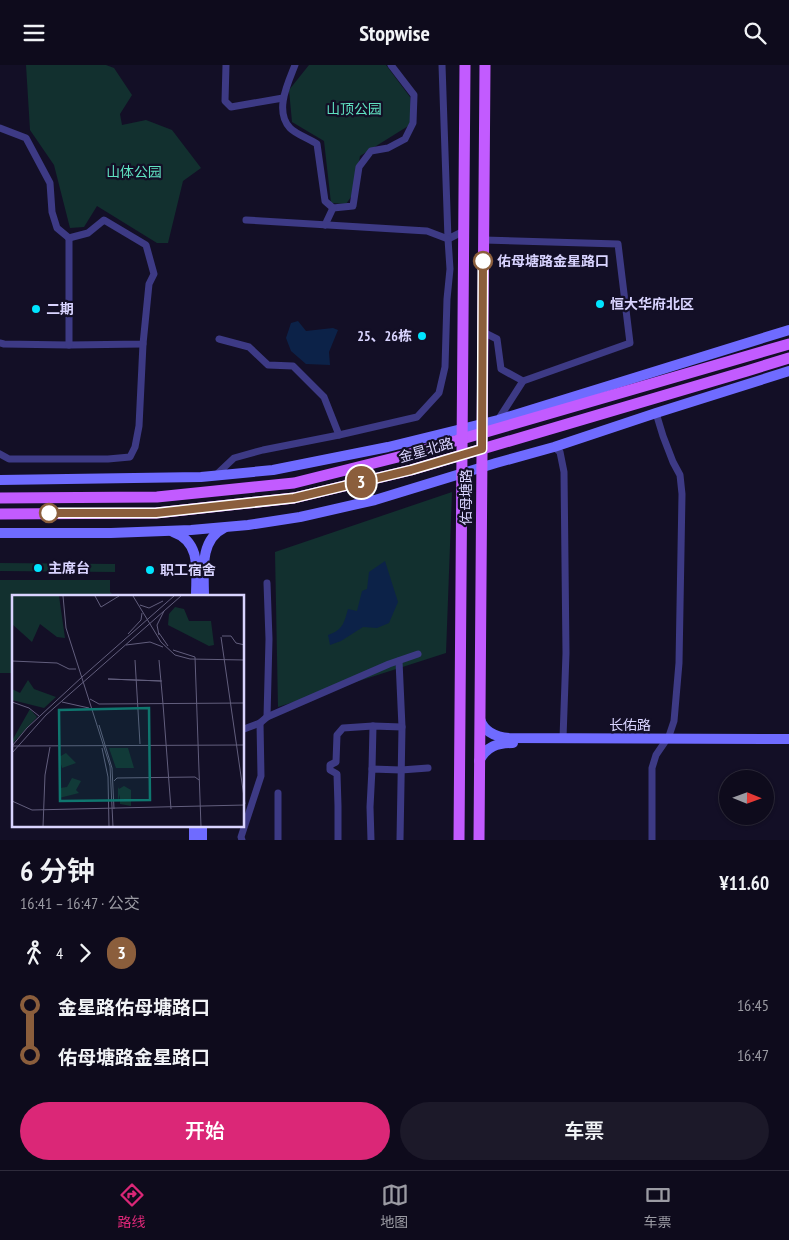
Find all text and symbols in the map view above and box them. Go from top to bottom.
icon: menu [20,19,48,47]
text: Stopwise [359,19,430,47]
icon: search [741,19,769,47]
park label: 山顶公园 [326,100,382,118]
park label: 山体公园 [106,163,162,181]
marker: 佑母塘路金星路口 [473,251,493,271]
place label: 佑母塘路金星路口 [497,252,609,270]
place label: 恒大华府北区 [610,295,694,313]
marker: 恒大华府北区 [594,298,606,310]
place label: 二期 [46,300,74,318]
marker: 二期 [30,303,42,315]
place label: 25、26栋 [357,327,412,345]
marker: 25、26栋 [416,330,428,342]
street label: 金星北路 [397,434,455,466]
line badge: 3 [345,466,377,498]
street label: 佑母塘路 [457,469,475,525]
text: 3 [357,470,365,493]
unlabelled marker [39,503,59,523]
place label: 主席台 [48,559,90,577]
place label: 职工宿舍 [160,561,216,579]
marker: 主席台 [32,562,44,574]
marker: 职工宿舍 [144,564,156,576]
inset map [12,595,245,827]
street label: 长佑路 [609,716,651,734]
north arrow [719,770,774,825]
map controls [719,770,774,825]
text: 6 分钟 [20,852,95,889]
text: ¥11.60 [720,871,769,895]
text: 16:41 – 16:47 · 公交 [20,893,140,913]
icon: walk [20,939,48,967]
icon: forward [71,939,99,967]
text: 3 [117,941,126,964]
text: 4 [56,943,63,963]
text: 金星路佑母塘路口 [58,995,210,1019]
text: 16:45 [737,995,769,1015]
text: 佑母塘路金星路口 [58,1045,210,1069]
text: 16:47 [737,1045,769,1065]
button: 开始 [20,1102,390,1160]
button: 车票 [400,1102,769,1160]
tab: 路线 [118,1181,146,1231]
tab: 地图 [381,1181,409,1231]
tab: 车票 [644,1181,672,1231]

